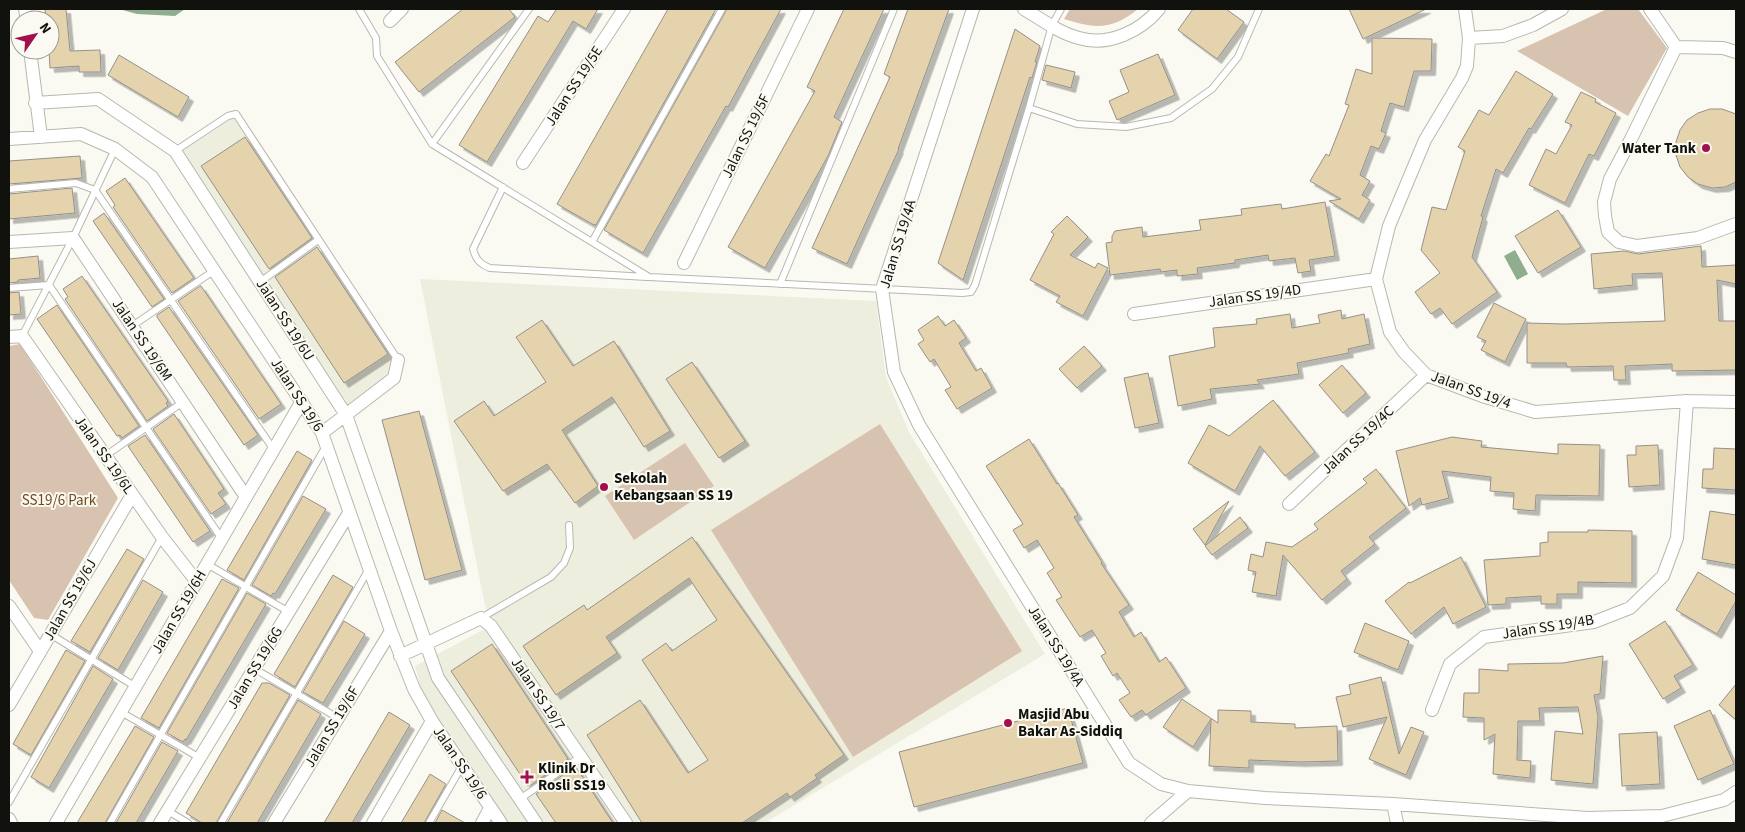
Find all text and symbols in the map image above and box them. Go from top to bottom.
north arrow [10,10,60,60]
text: N [34,19,56,38]
street label: Jalan SS 19/5E [540,42,608,130]
street label: Jalan SS 19/5F [717,90,776,182]
place label: Water Tank [1622,138,1697,159]
marker: Water Tank [1700,142,1712,154]
street label: Jalan SS 19/4A [875,196,922,291]
street label: Jalan SS 19/6U [251,275,319,365]
street label: Jalan SS 19/4D [1207,279,1303,313]
street label: Jalan SS 19/6M [107,295,177,385]
street label: Jalan SS 19/6 [265,354,329,436]
street label: Jalan SS 19/4 [1428,366,1514,414]
street label: Jalan SS 19/4C [1317,401,1399,479]
street label: Jalan SS 19/6L [69,412,139,498]
place label: Sekolah Kebangsaan SS 19 [614,468,733,506]
marker: Sekolah Kebangsaan SS 19 [598,481,610,493]
park label: SS19/6 Park [22,490,97,511]
street label: Jalan SS 19/6J [38,555,102,645]
street label: Jalan SS 19/6H [147,566,211,658]
street label: Jalan SS 19/4A [1023,601,1090,691]
street label: Jalan SS 19/4B [1501,609,1596,645]
street label: Jalan SS 19/6G [222,623,288,713]
street label: Jalan SS 19/7 [506,653,570,735]
street label: Jalan SS 19/6F [300,682,365,771]
place label: Masjid Abu Bakar As-Siddiq [1018,704,1123,742]
marker: Masjid Abu Bakar As-Siddiq [1002,717,1014,729]
street label: Jalan SS 19/6 [428,722,492,804]
place label: Klinik Dr Rosli SS19 [538,758,606,796]
marker: Klinik Dr Rosli SS19 [520,770,534,784]

